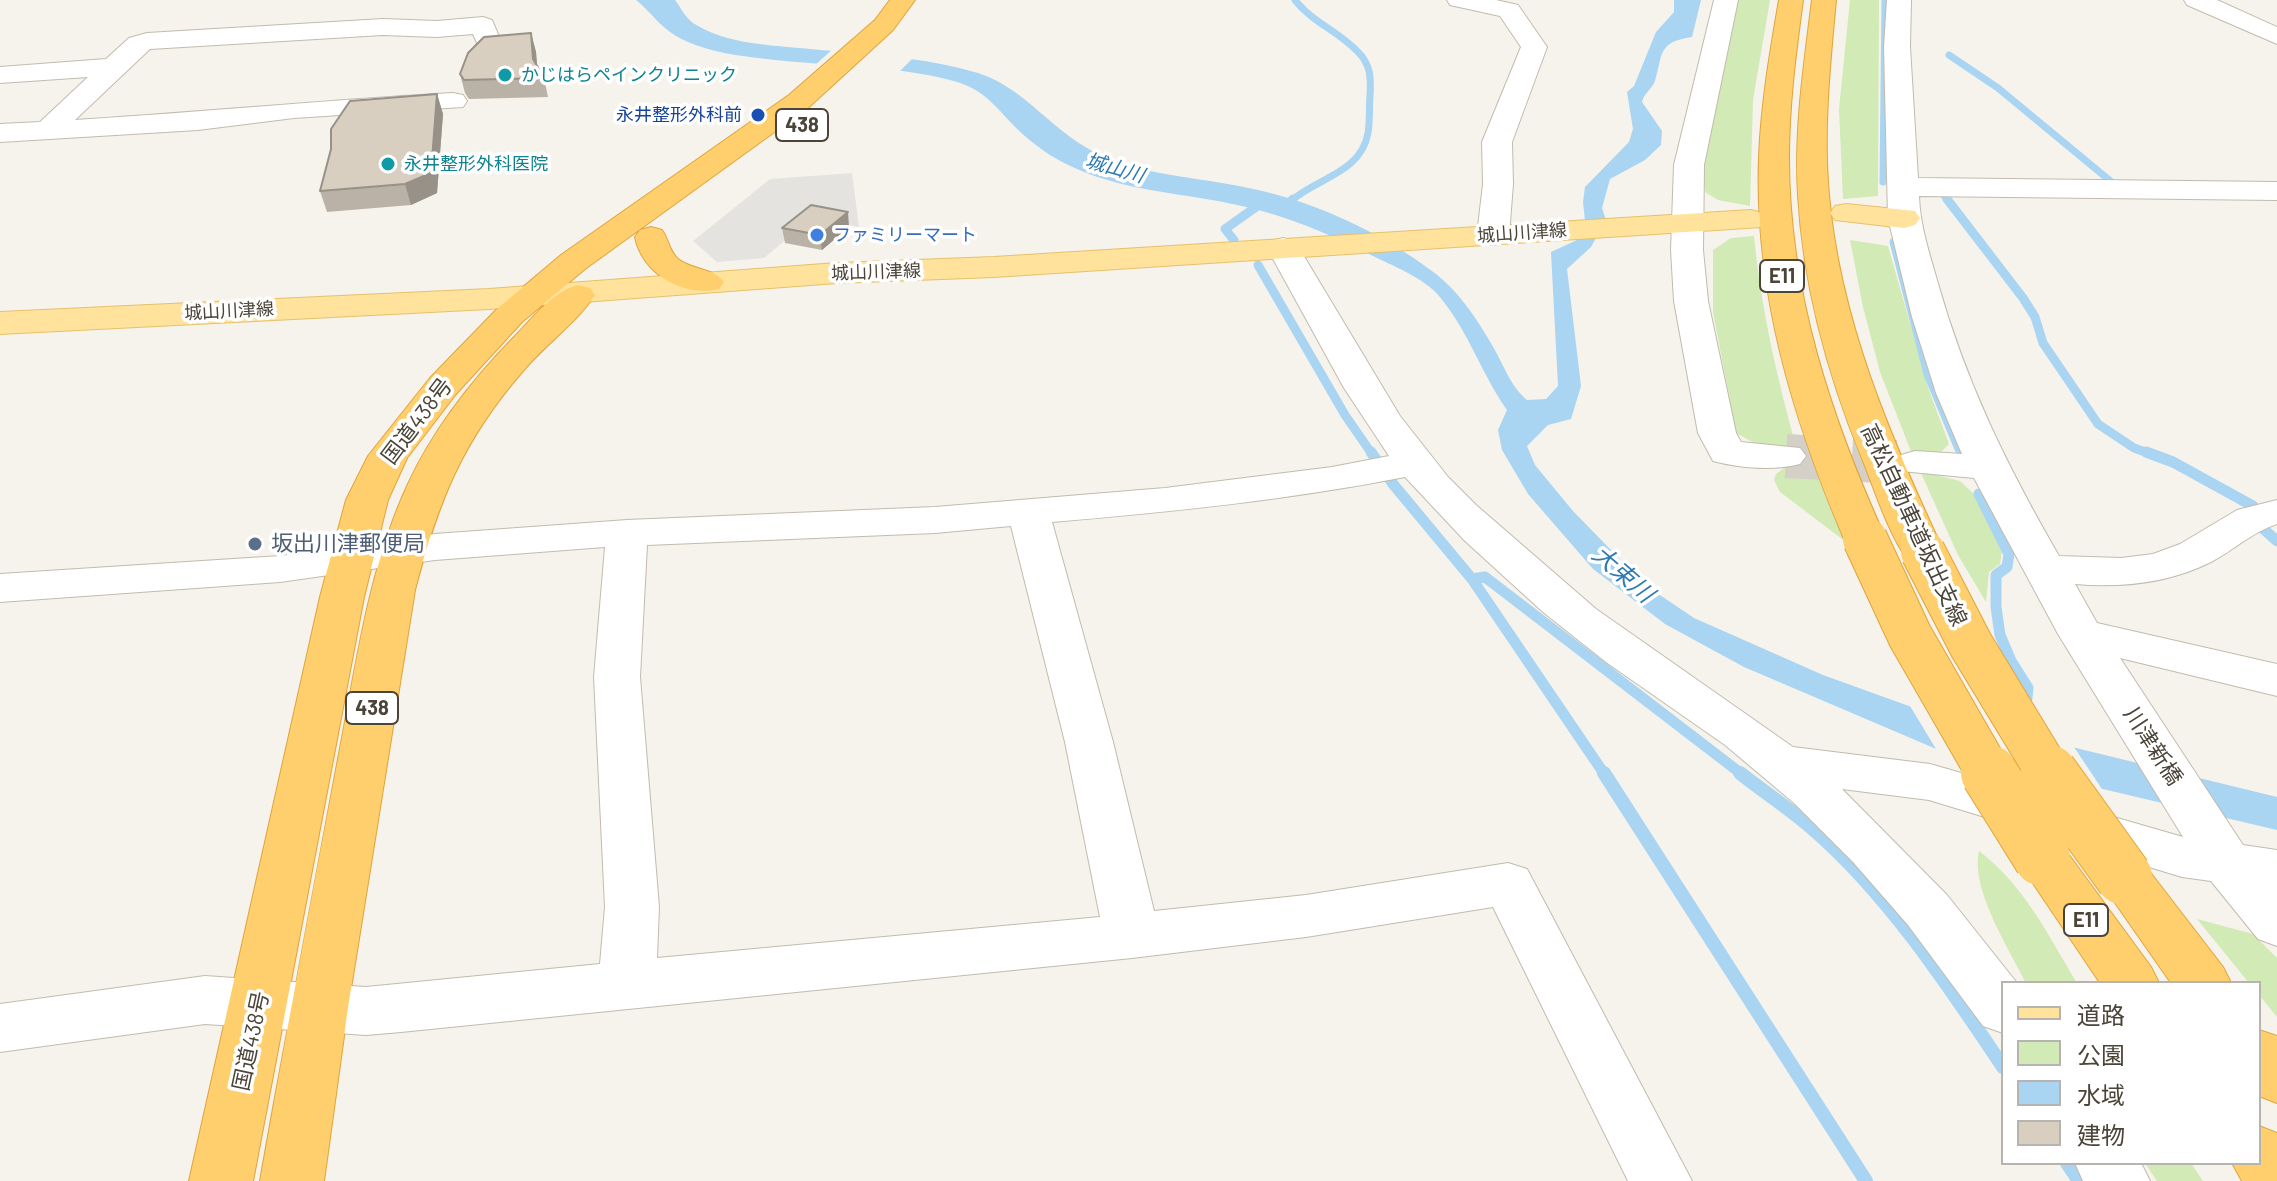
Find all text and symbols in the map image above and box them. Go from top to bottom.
place label: かじはらペインクリニック [521,64,737,86]
marker: かじはらペインクリニック [496,66,514,84]
place label: 永井整形外科前 [616,104,742,126]
marker: 永井整形外科前 [749,106,767,124]
road number: 438 [776,109,828,141]
water label: 城山川 [1083,148,1147,188]
place label: 永井整形外科医院 [404,153,548,175]
marker: 永井整形外科医院 [379,155,397,173]
street label: 城山川津線 [1476,219,1568,247]
place label: ファミリーマート [833,224,977,246]
marker: ファミリーマート [808,226,826,244]
street label: 城山川津線 [831,260,921,284]
road number: E11 [1760,260,1804,292]
street label: 城山川津線 [183,298,275,324]
street label: 国道438号 [376,373,458,469]
street label: 高松自動車道坂出支線 [1856,420,1972,630]
place label: 坂出川津郵便局 [271,531,425,557]
marker: 坂出川津郵便局 [246,535,264,553]
water label: 大束川 [1586,540,1660,608]
road number: 438 [346,692,398,724]
street label: 川津新橋 [2118,702,2188,790]
road number: E11 [2064,904,2108,936]
legend [2001,981,2261,1165]
street label: 国道438号 [228,989,274,1093]
text: 道路 [2077,1000,2125,1029]
text: 公園 [2077,1040,2125,1069]
text: 水域 [2077,1080,2125,1109]
text: 建物 [2077,1120,2125,1149]

